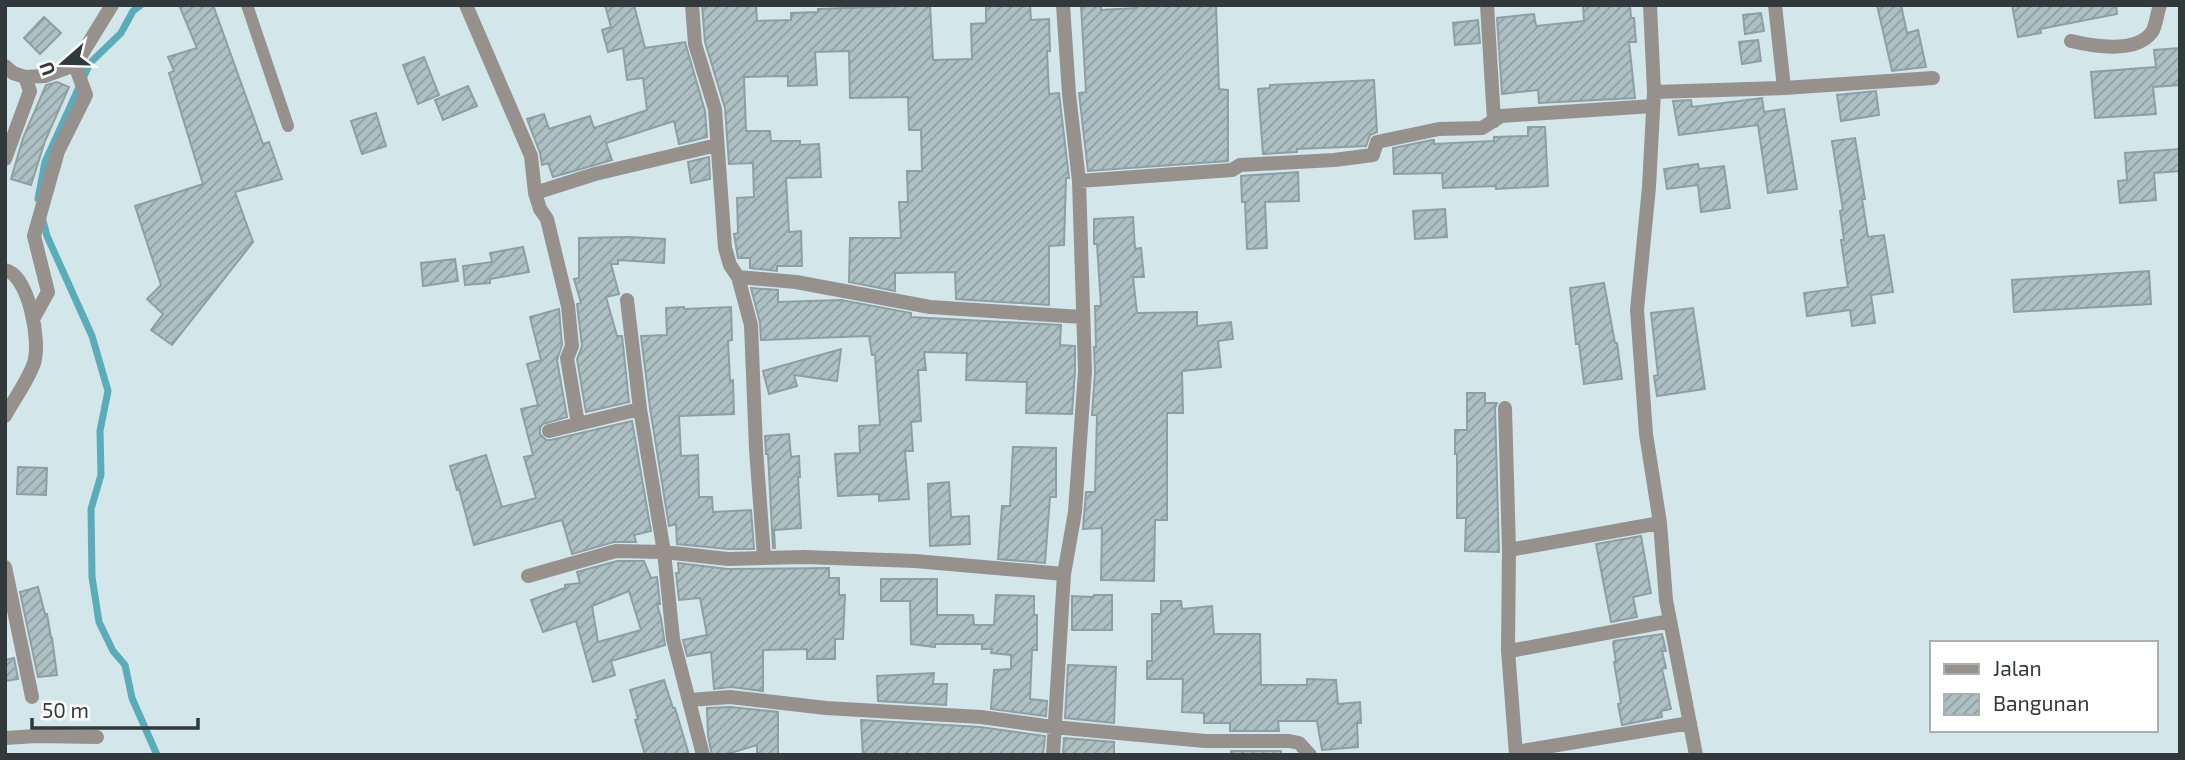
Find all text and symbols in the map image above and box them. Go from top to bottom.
north arrow [28,28,98,98]
text: U [34,59,60,79]
legend [1930,641,2157,732]
text: Jalan [1993,655,2042,680]
scale bar [32,686,198,730]
text: Bangunan [1993,690,2089,715]
text: 50 m [42,697,89,722]

